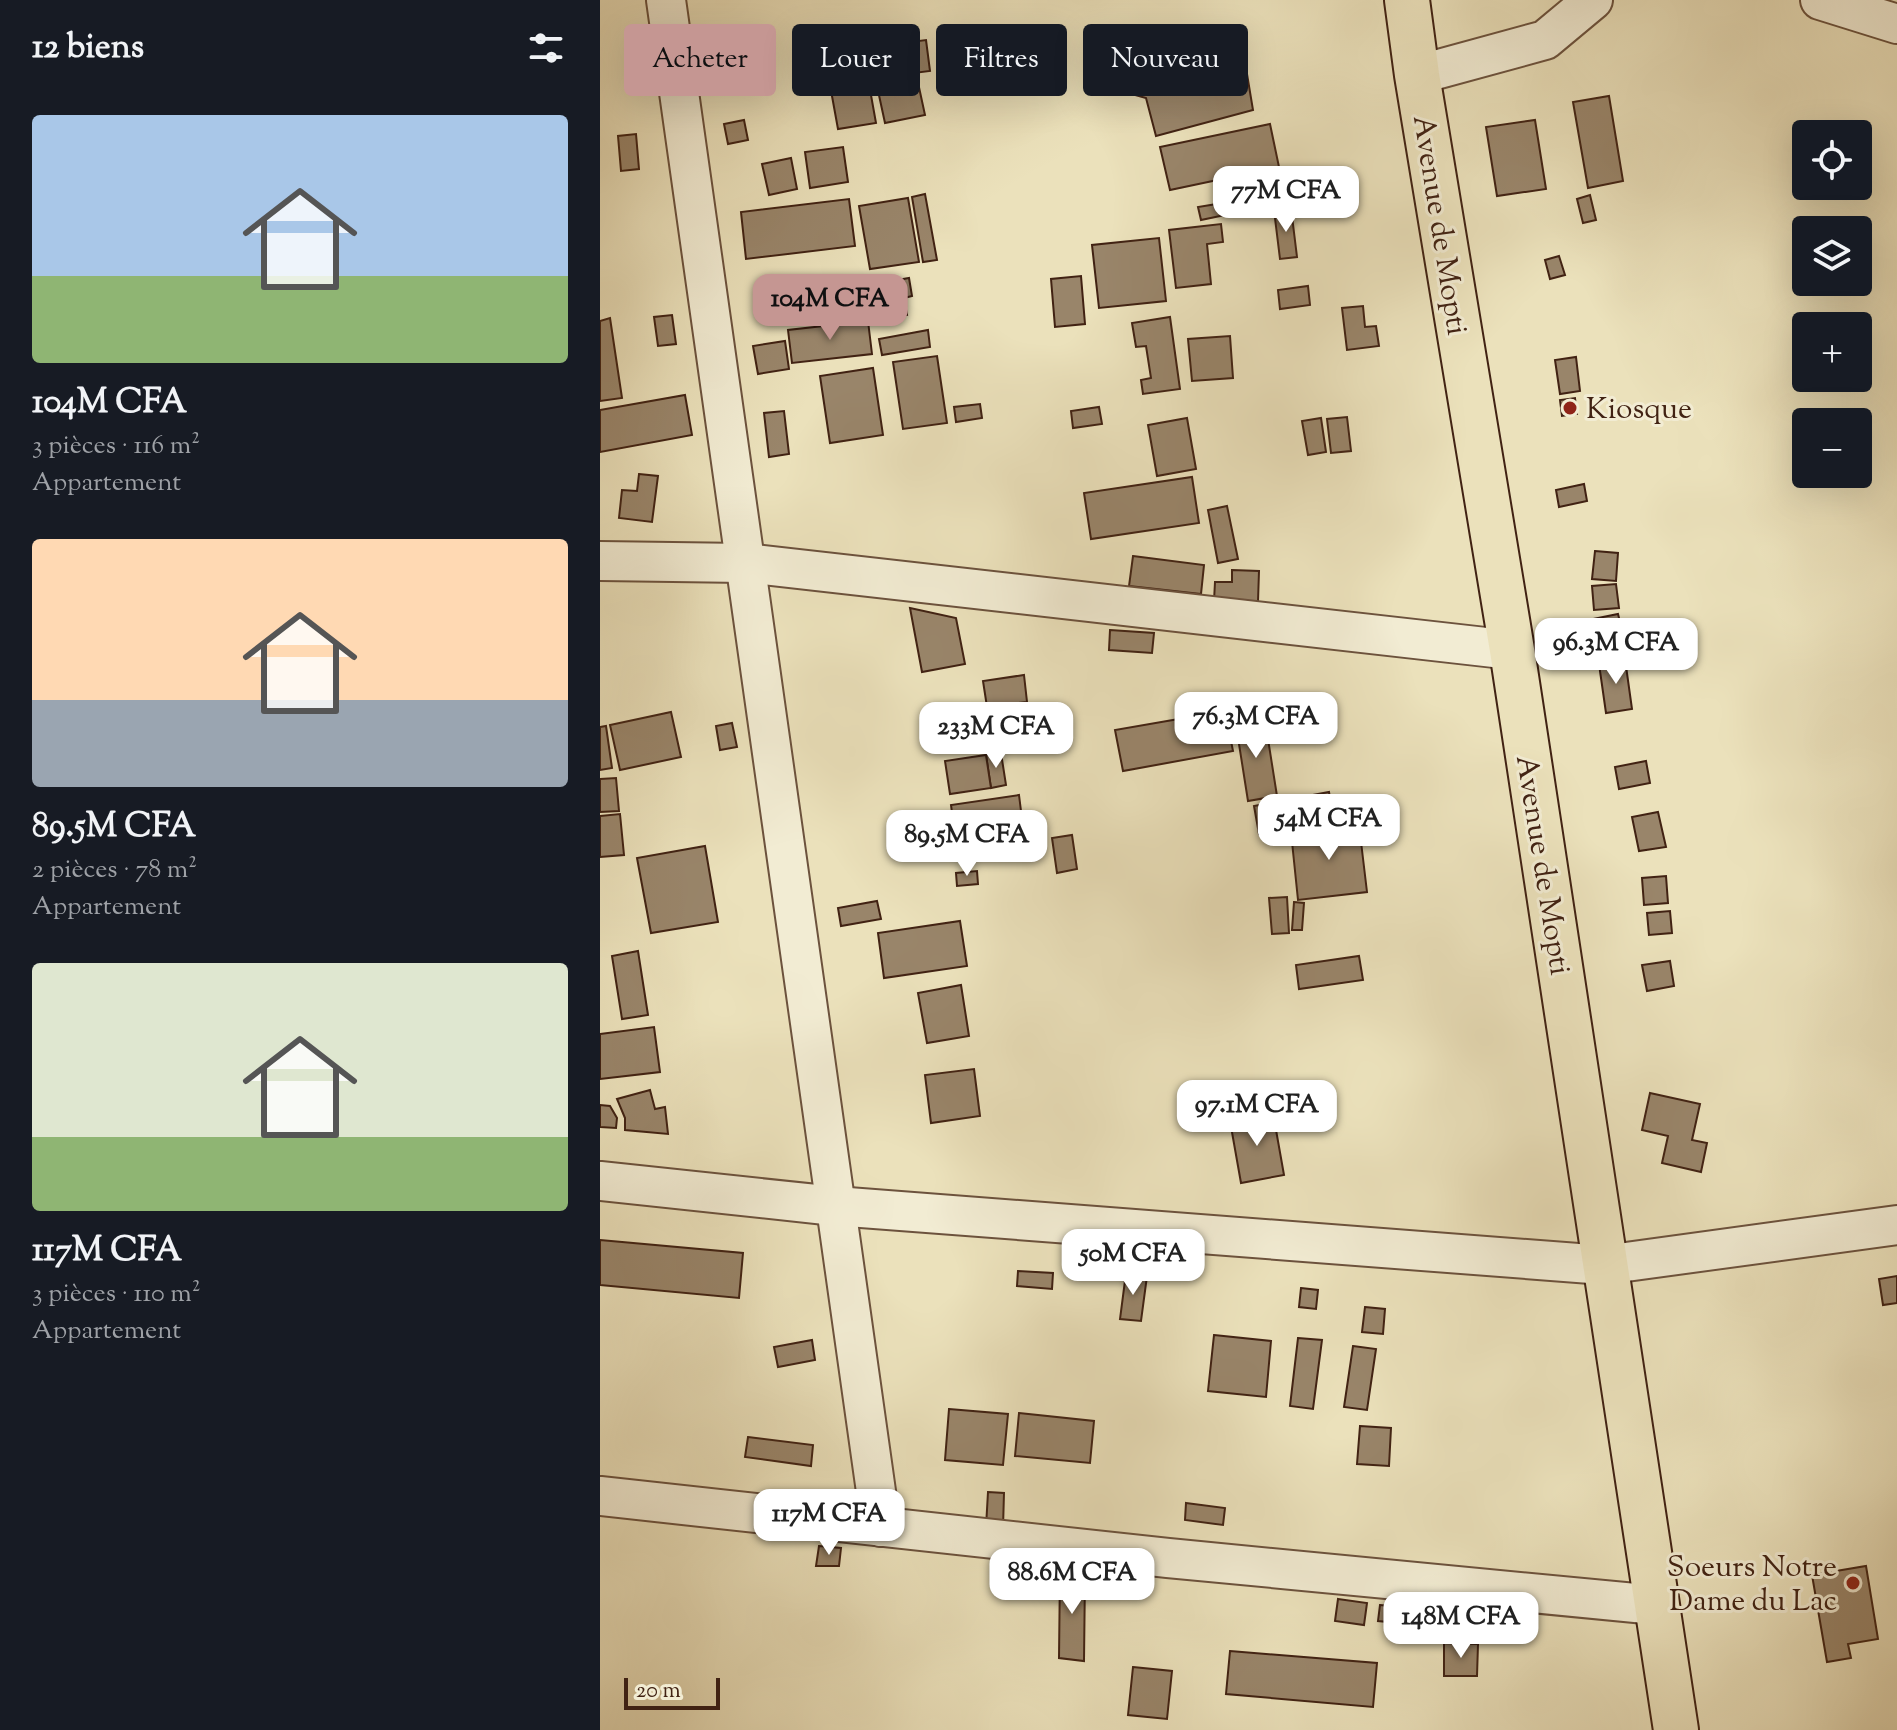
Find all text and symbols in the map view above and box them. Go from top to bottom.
text: 12 biens [32,24,144,73]
chip: Acheter [624,24,776,96]
chip: Louer [792,24,920,96]
chip: Filtres [936,24,1067,96]
chip: Nouveau [1083,24,1248,96]
icon: filters [524,26,568,70]
street label: Avenue de Mopti [1400,112,1477,338]
map controls [1792,120,1872,488]
button: locate [1792,120,1872,200]
pin: 77M CFA [1212,166,1360,234]
icon: home [228,167,372,311]
text: 77M CFA [1231,173,1341,210]
button: layers [1792,216,1872,296]
pin: 104M CFA [747,274,913,342]
text: 104M CFA [771,281,889,318]
button: + [1792,312,1872,392]
text: 104M CFA [32,379,187,428]
place label: Kiosque [1586,389,1692,432]
marker: Kiosque [1561,399,1579,417]
button: − [1792,408,1872,488]
text: 3 pièces · 116 m² [32,428,200,465]
text: Appartement [32,465,181,502]
icon: home [228,591,372,735]
pin: 96.3M CFA [1524,618,1708,686]
text: 96.3M CFA [1553,625,1679,662]
pin: 76.3M CFA [1164,692,1348,760]
text: 76.3M CFA [1193,699,1319,736]
pin: 233M CFA [913,702,1079,770]
text: 233M CFA [937,709,1055,746]
street label: Avenue de Mopti [1503,752,1580,978]
pin: 54M CFA [1255,794,1403,862]
text: 54M CFA [1276,801,1382,838]
text: 89.5M CFA [32,803,196,852]
pin: 89.5M CFA [875,810,1059,878]
text: 89.5M CFA [904,817,1030,854]
text: 2 pièces · 78 m² [32,852,197,889]
text: Appartement [32,889,181,926]
icon: home [228,1015,372,1159]
pin: 97.1M CFA [1165,1080,1349,1148]
text: 97.1M CFA [1195,1087,1319,1124]
text: 117M CFA [32,1227,182,1276]
pin: 50M CFA [1059,1229,1207,1297]
text: 50M CFA [1080,1236,1186,1273]
text: 3 pièces · 110 m² [32,1276,201,1313]
text: Appartement [32,1313,181,1350]
pin: 117M CFA [746,1489,912,1557]
text: 117M CFA [772,1496,886,1533]
place label: Soeurs Notre Dame du Lac [1667,1547,1837,1624]
pin: 88.6M CFA [980,1548,1164,1616]
text: 88.6M CFA [1007,1555,1137,1592]
marker: Soeurs Notre Dame du Lac [1844,1574,1862,1592]
pin: 148M CFA [1378,1592,1544,1660]
text: 148M CFA [1401,1599,1521,1636]
scale bar [624,1674,720,1710]
text: 20 m [636,1676,681,1708]

